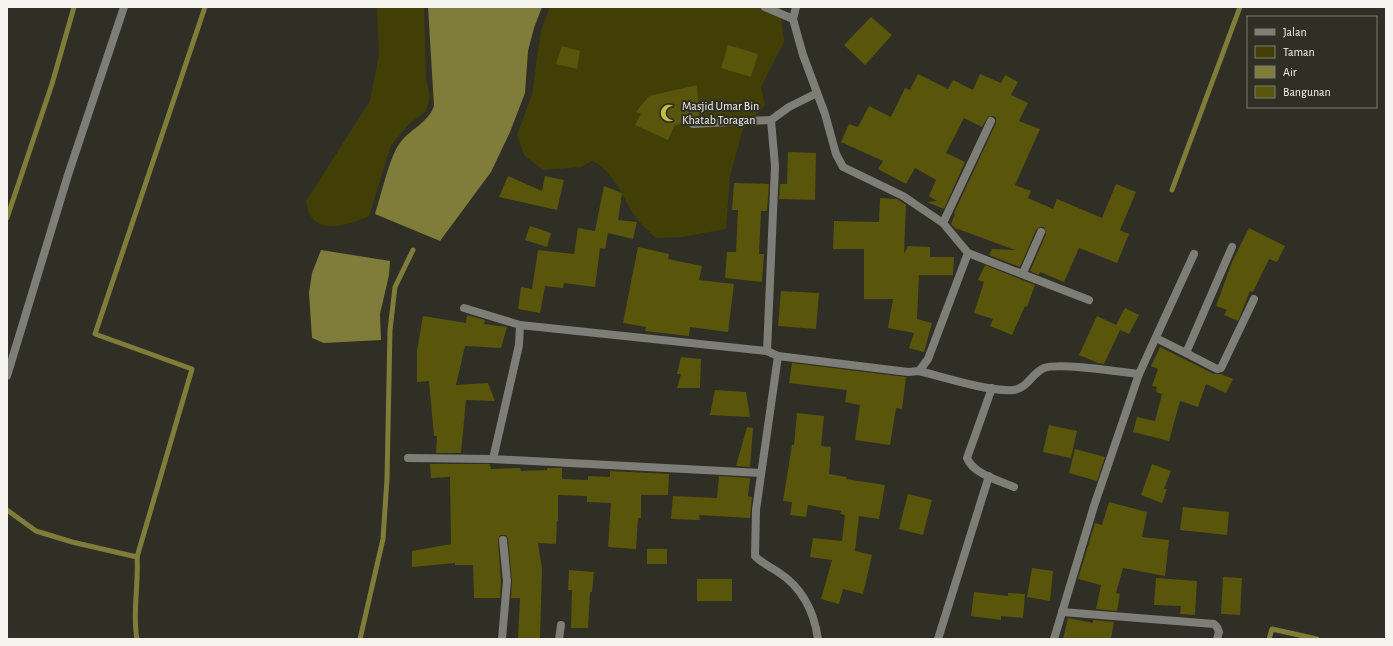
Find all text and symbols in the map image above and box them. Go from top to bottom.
legend [1247,16,1377,108]
text: Jalan [1283,26,1307,38]
text: Taman [1283,46,1315,58]
text: Air [1283,66,1297,78]
text: Bangunan [1283,86,1331,98]
place label: Masjid Umar Bin Khatab Toragan [682,100,759,126]
mosque icon: Masjid Umar Bin Khatab Toragan [659,103,679,123]

